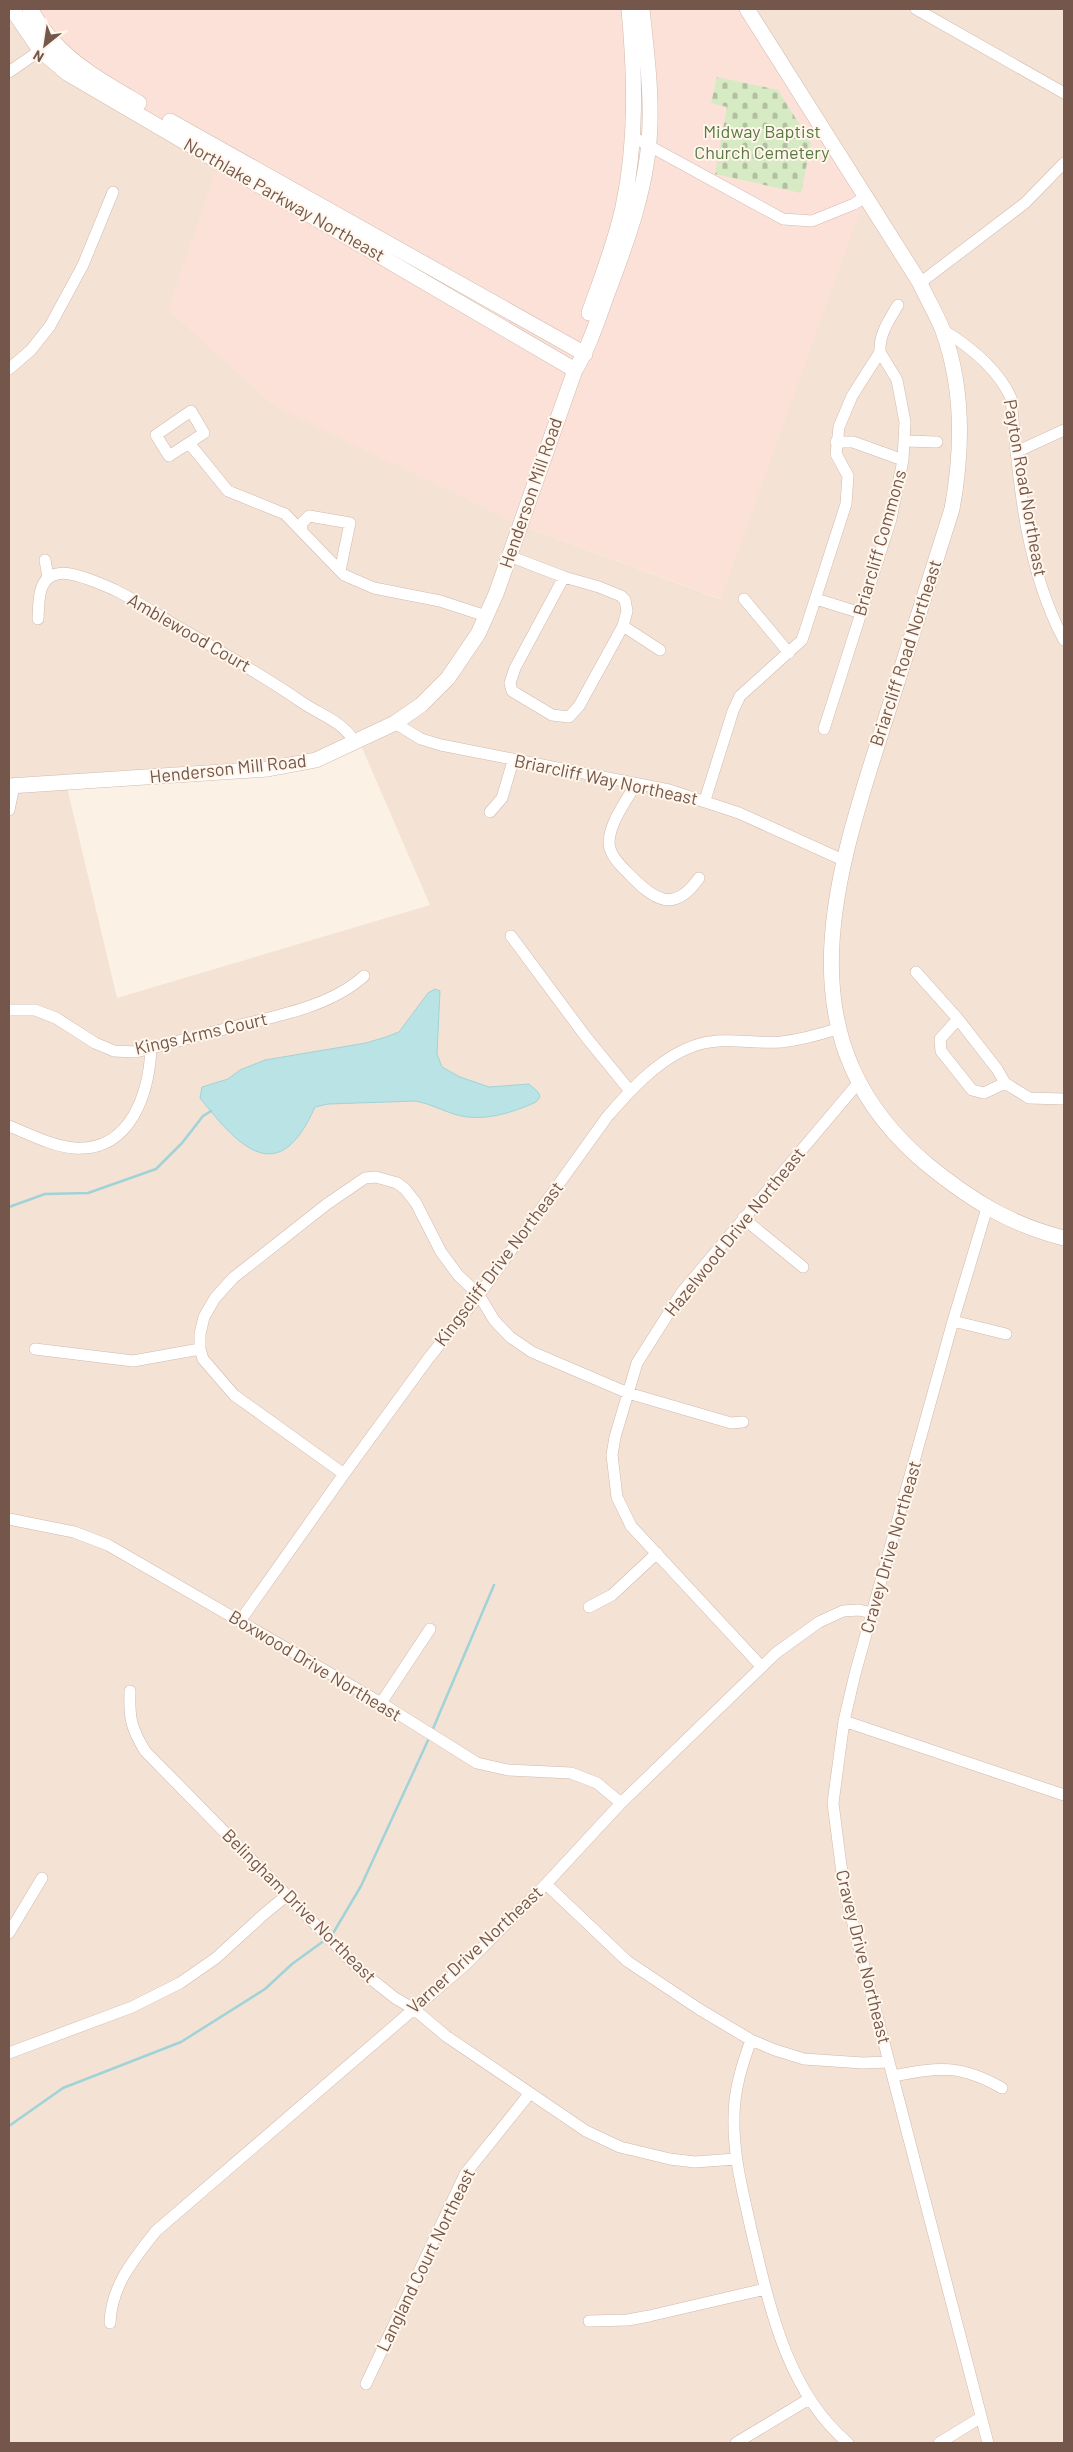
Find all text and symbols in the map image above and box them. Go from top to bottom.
north arrow [20,20,70,70]
text: N [30,47,47,66]
park label: Midway Baptist Church Cemetery [694,120,830,163]
street label: Northlake Parkway Northeast [180,133,389,266]
street label: Payton Road Northeast [1000,397,1052,578]
street label: Henderson Mill Road [494,415,566,571]
street label: Briarcliff Commons [848,467,910,618]
street label: Briarcliff Road Northeast [864,557,946,749]
street label: Amblewood Court [124,588,255,676]
street label: Henderson Mill Road [148,749,308,787]
street label: Briarcliff Way Northeast [512,749,700,809]
street label: Kings Arms Court [132,1007,269,1059]
street label: Hazelwood Drive Northeast [659,1142,809,1320]
street label: Kingscliff Drive Northeast [429,1177,567,1350]
street label: Cravey Drive Northeast [855,1458,925,1636]
street label: Boxwood Drive Northeast [225,1605,406,1725]
street label: Belingham Drive Northeast [218,1824,381,1987]
street label: Cravey Drive Northeast [832,1867,896,2046]
street label: Varner Drive Northeast [402,1881,547,2018]
street label: Langland Court Northeast [371,2164,479,2355]

